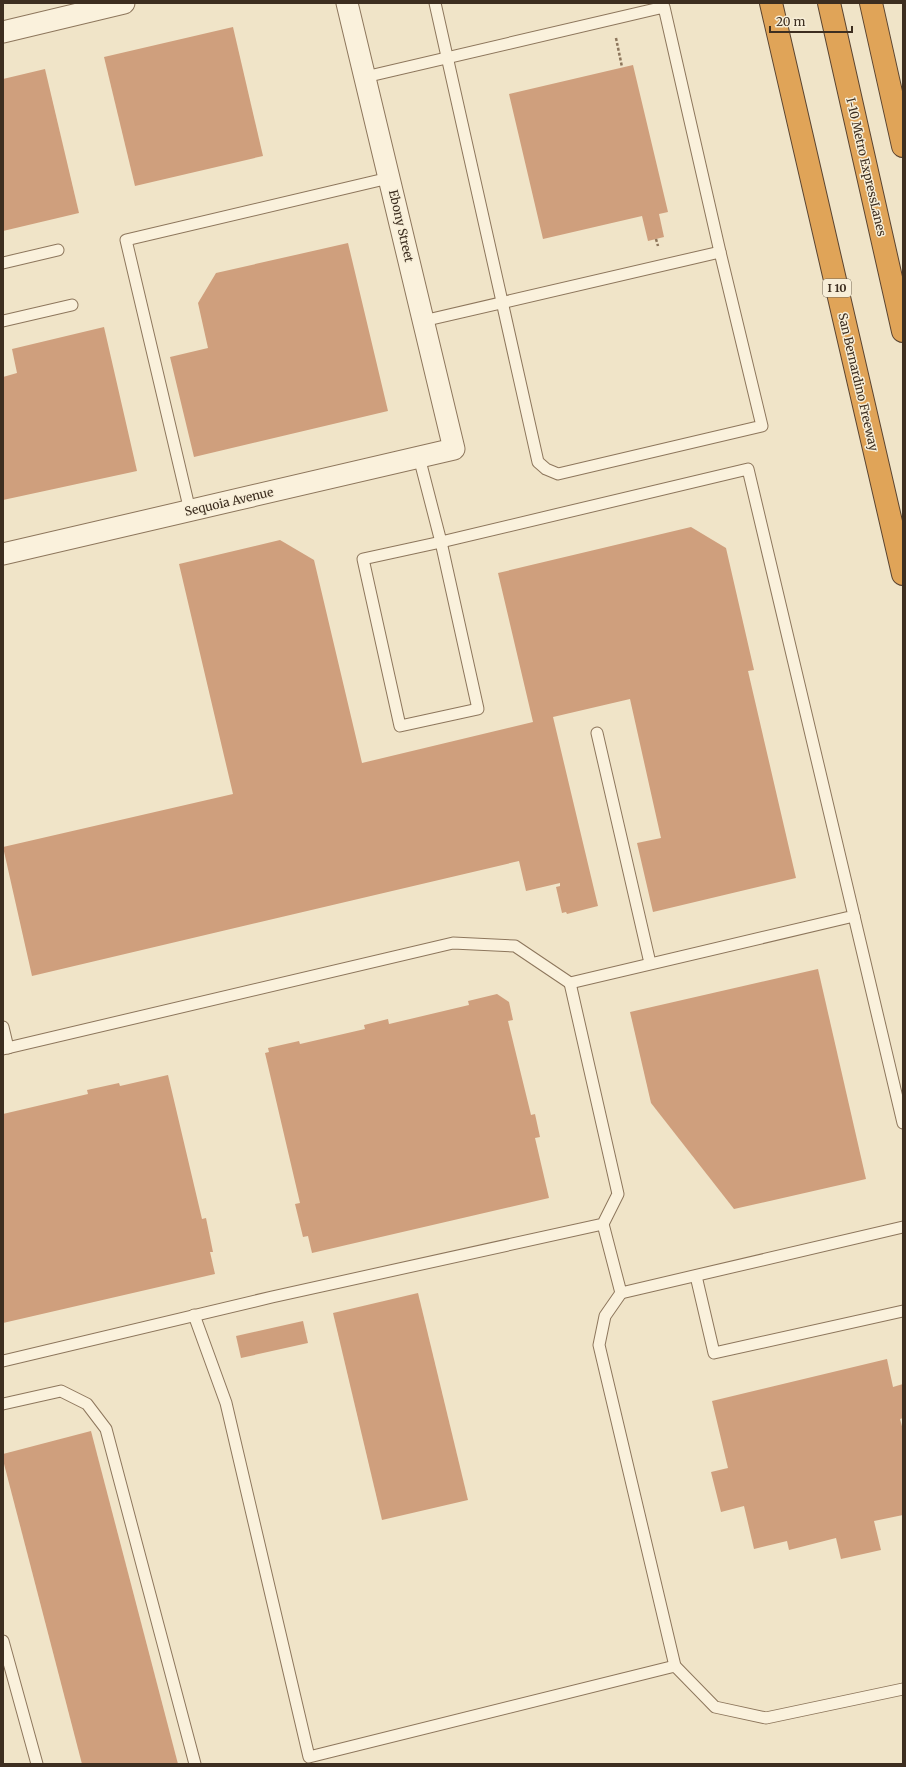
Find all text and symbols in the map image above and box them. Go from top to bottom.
scale bar [770,8,852,34]
text: 20 m [776,14,805,29]
street label: I-10 Metro ExpressLanes [843,96,890,238]
street label: Ebony Street [386,188,417,264]
road number: I 10 [823,279,851,297]
street label: San Bernardino Freeway [835,311,882,452]
street label: Sequoia Avenue [183,484,275,519]

